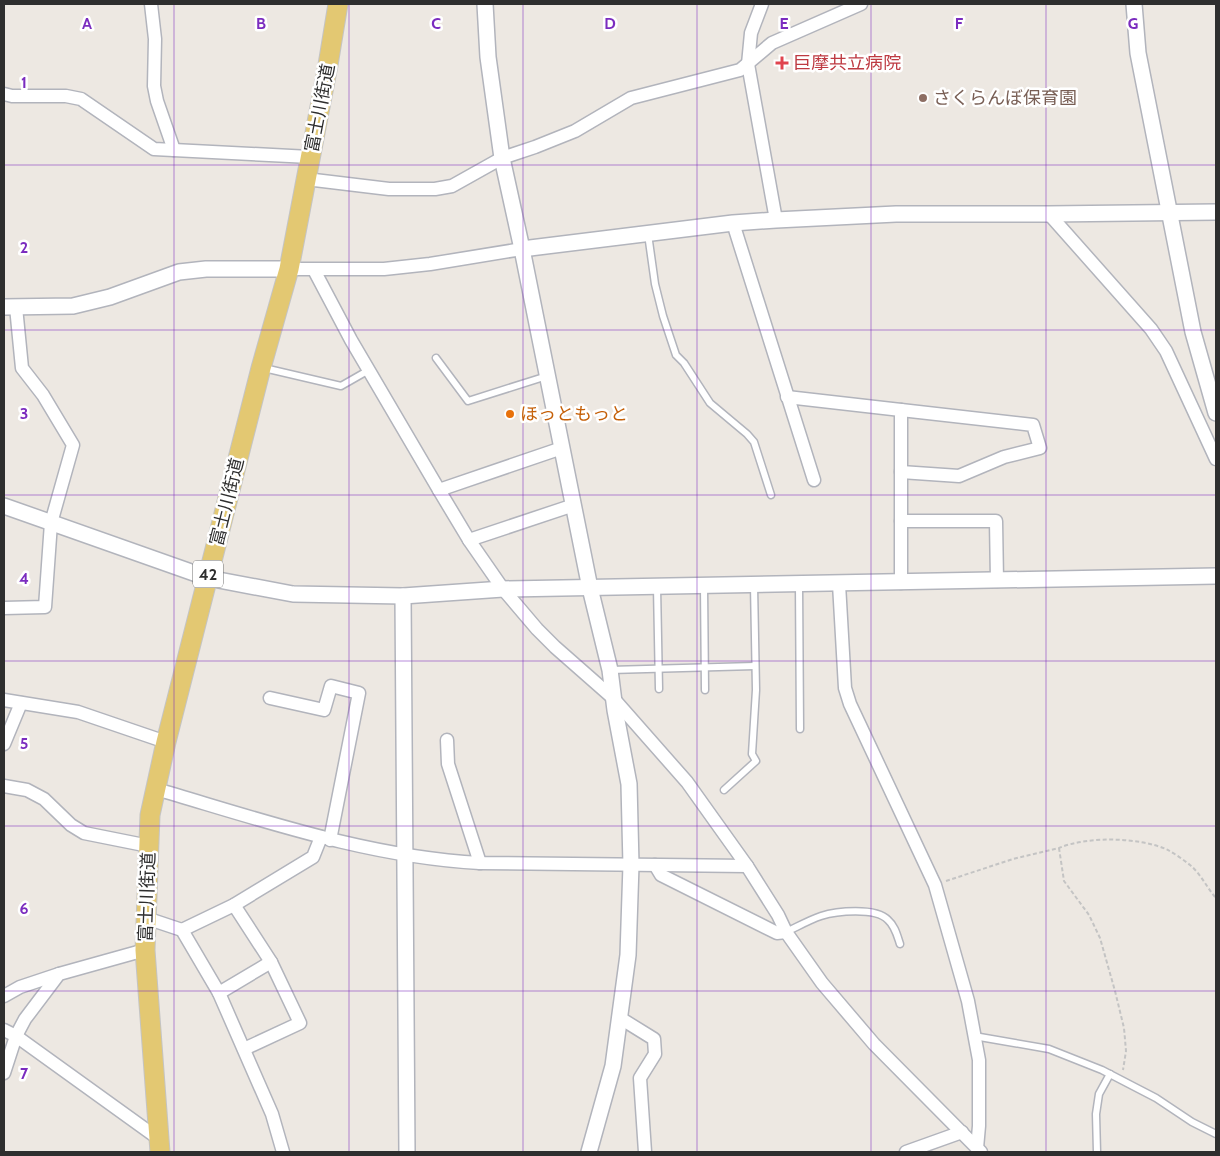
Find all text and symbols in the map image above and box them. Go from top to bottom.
text: A [82,14,92,33]
text: B [256,14,266,33]
text: C [431,14,441,33]
text: D [604,14,616,33]
text: E [779,14,789,33]
text: F [955,14,964,33]
text: G [1128,14,1138,33]
place label: 巨摩共立病院 [793,52,901,74]
marker: 巨摩共立病院 [775,56,789,70]
street label: 富士川街道 [301,62,339,154]
text: 1 [21,73,27,92]
place label: さくらんぼ保育園 [933,87,1077,109]
marker: さくらんぼ保育園 [917,92,929,104]
text: 2 [20,238,28,257]
place label: ほっともっと [520,403,628,425]
text: 3 [20,404,28,423]
marker: ほっともっと [504,408,516,420]
street label: 富士川街道 [205,456,249,548]
road number: 42 [193,560,223,588]
text: 4 [19,569,29,588]
text: 5 [20,734,28,753]
street label: 富士川街道 [134,852,160,942]
text: 6 [20,899,29,918]
text: 7 [20,1064,29,1083]

